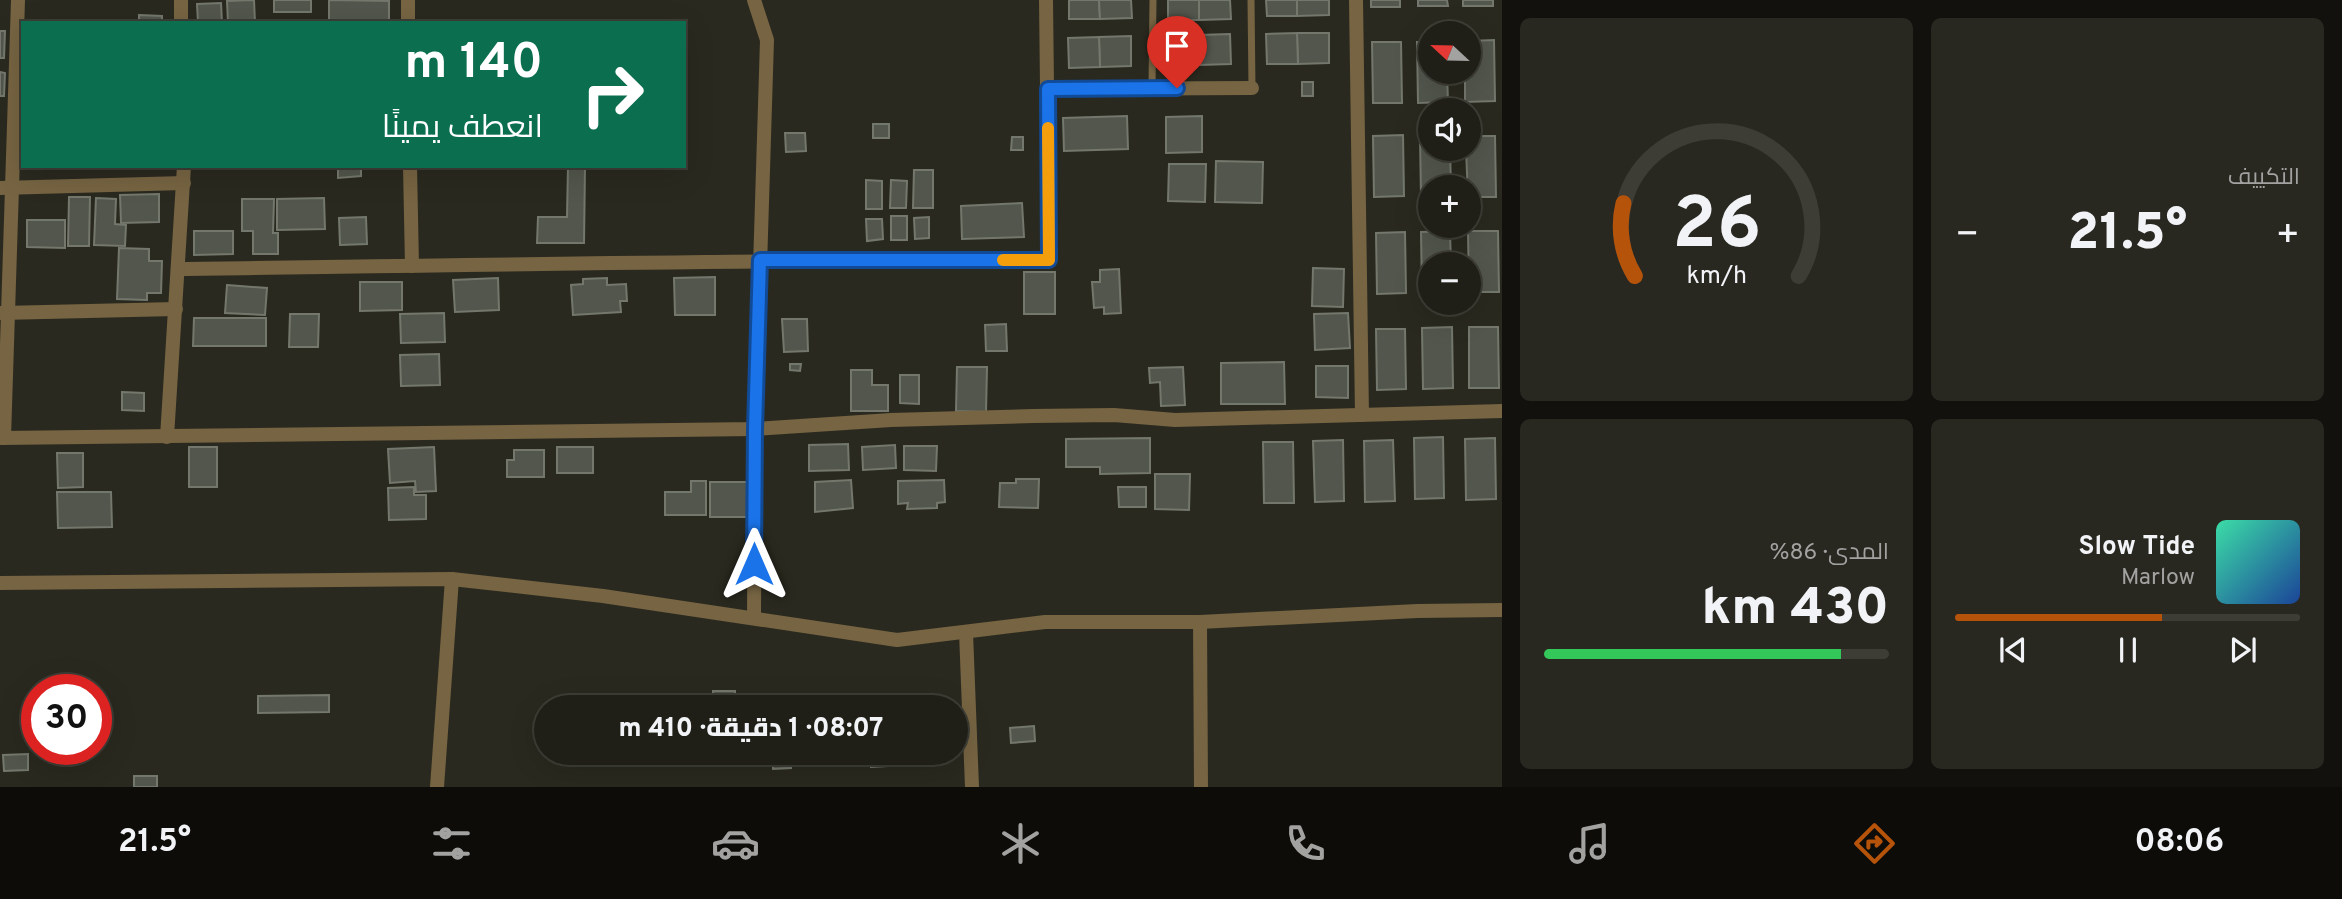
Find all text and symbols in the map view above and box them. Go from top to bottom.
pin [1147,16,1207,88]
north arrow [1418,21,1480,84]
map controls [1418,21,1481,315]
icon: arrive [1158,27,1196,65]
text: 140 m [404,34,543,96]
icon: right [567,49,658,140]
button: sound [1418,98,1481,161]
text: انعطف يمينًا [382,109,543,149]
text: التكييف [2228,164,2300,193]
button: + [1418,175,1481,238]
text: 26 [1672,182,1761,274]
text: 21.5° [2068,202,2187,268]
text: − [1955,212,1980,261]
text: + [2275,212,2300,261]
button: − [1418,252,1481,315]
text: km/h [1686,260,1747,292]
position arrow [717,527,791,601]
text: Slow Tide [2079,531,2195,564]
text: المدى · 86% [1769,539,1889,568]
text: Marlow [2121,564,2195,593]
text: 430 km [1702,577,1889,643]
icon: previous [1994,631,2032,669]
icon: pause [2109,631,2147,669]
icon: next [2224,631,2262,669]
speed limit sign: 30 [21,674,112,765]
text: 08:07 · 1 دقيقة · 410 m [619,713,883,746]
icon: filters [427,819,476,868]
icon: car [711,819,760,868]
icon: climate [996,819,1045,868]
icon: phone [1281,819,1330,868]
icon: music [1565,819,1614,868]
icon: directions [1850,819,1899,868]
text: 21.5° [118,823,191,863]
text: 08:06 [2135,823,2224,863]

